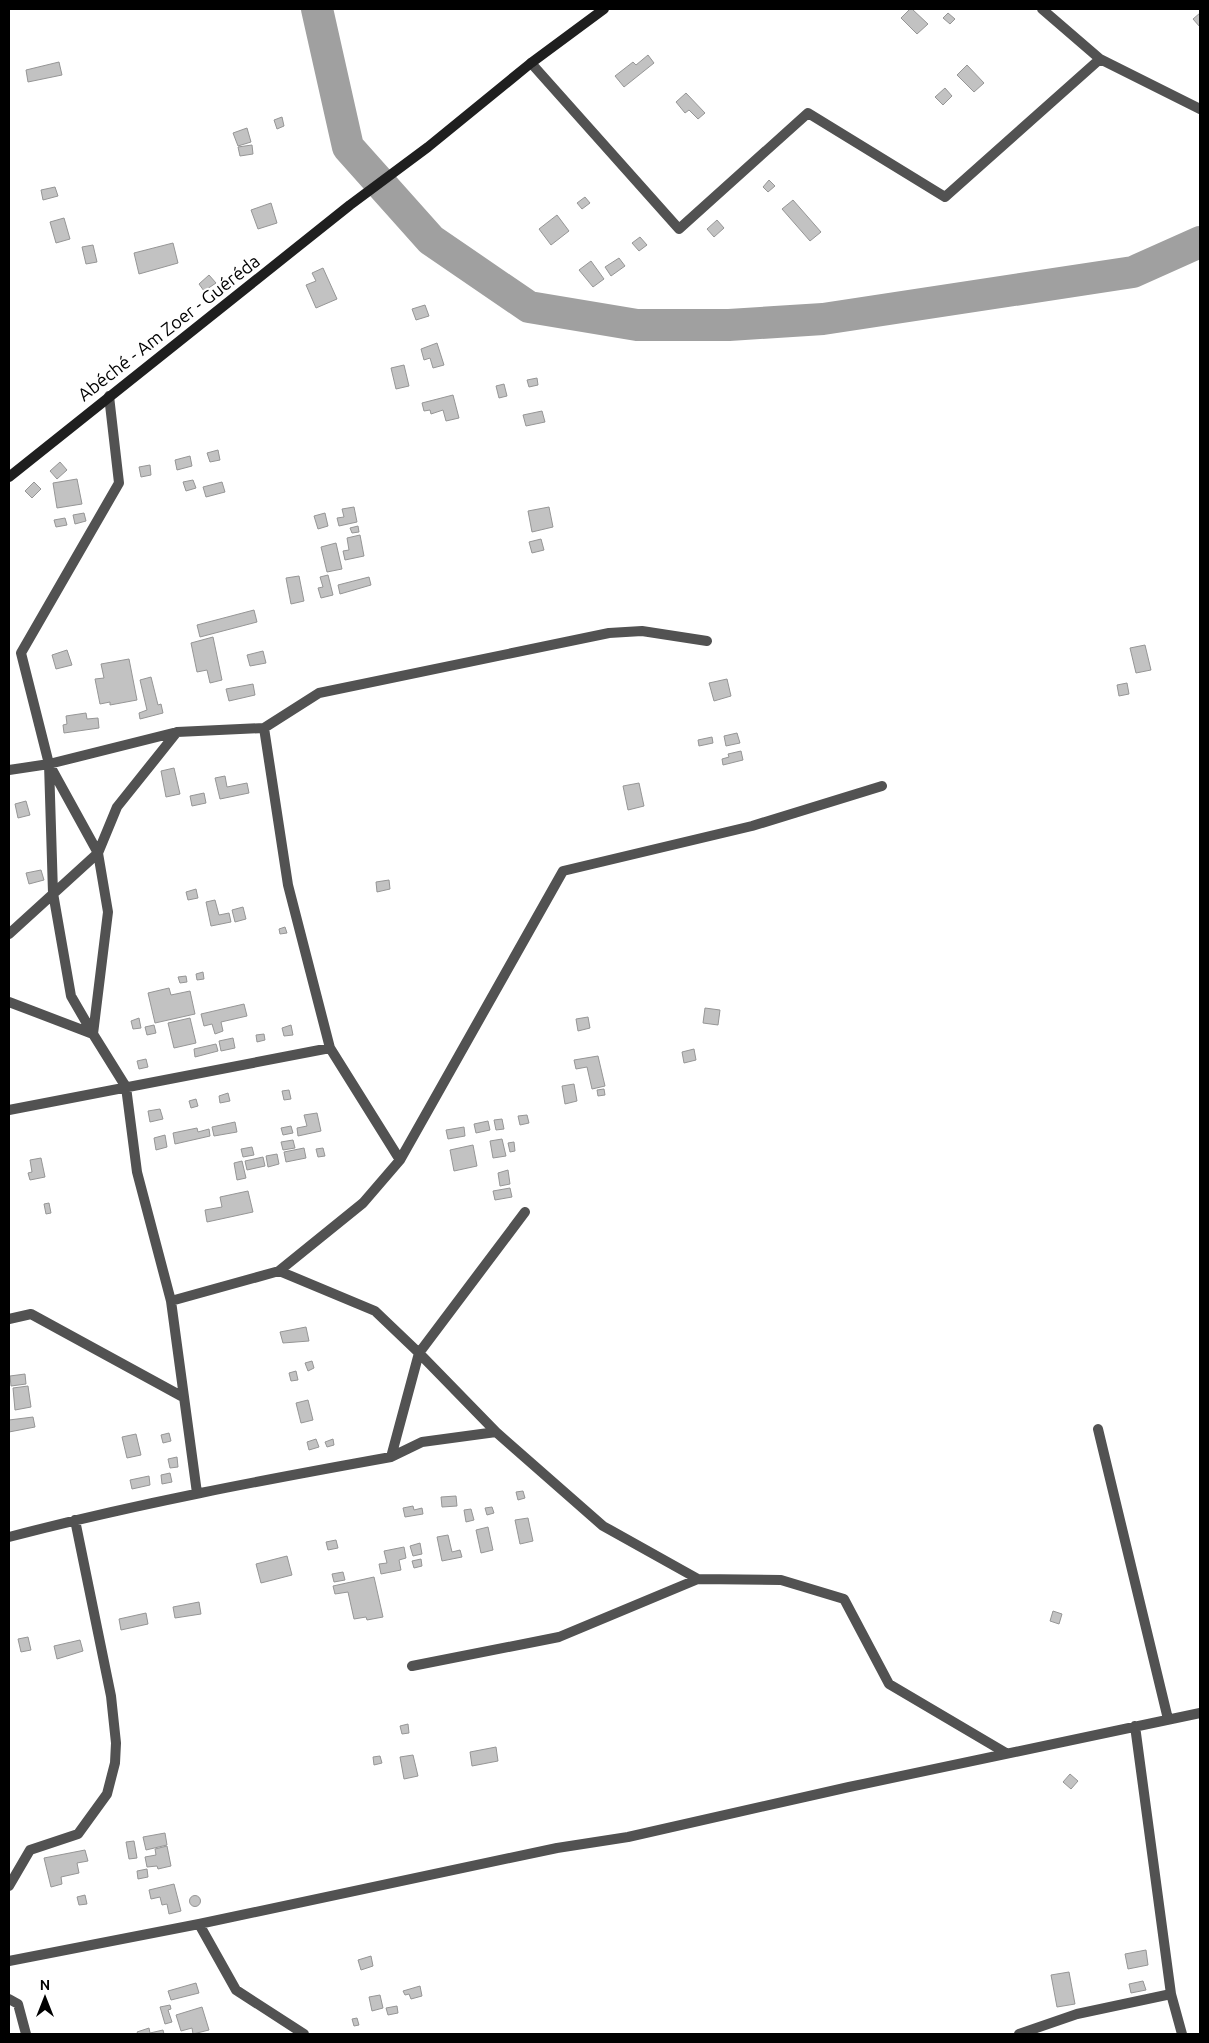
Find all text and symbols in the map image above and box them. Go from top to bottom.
street label: Abéché - Am Zoer - Guéréda [74,250,263,404]
north arrow [20,1973,70,2023]
text: N [40,1977,50,1993]

